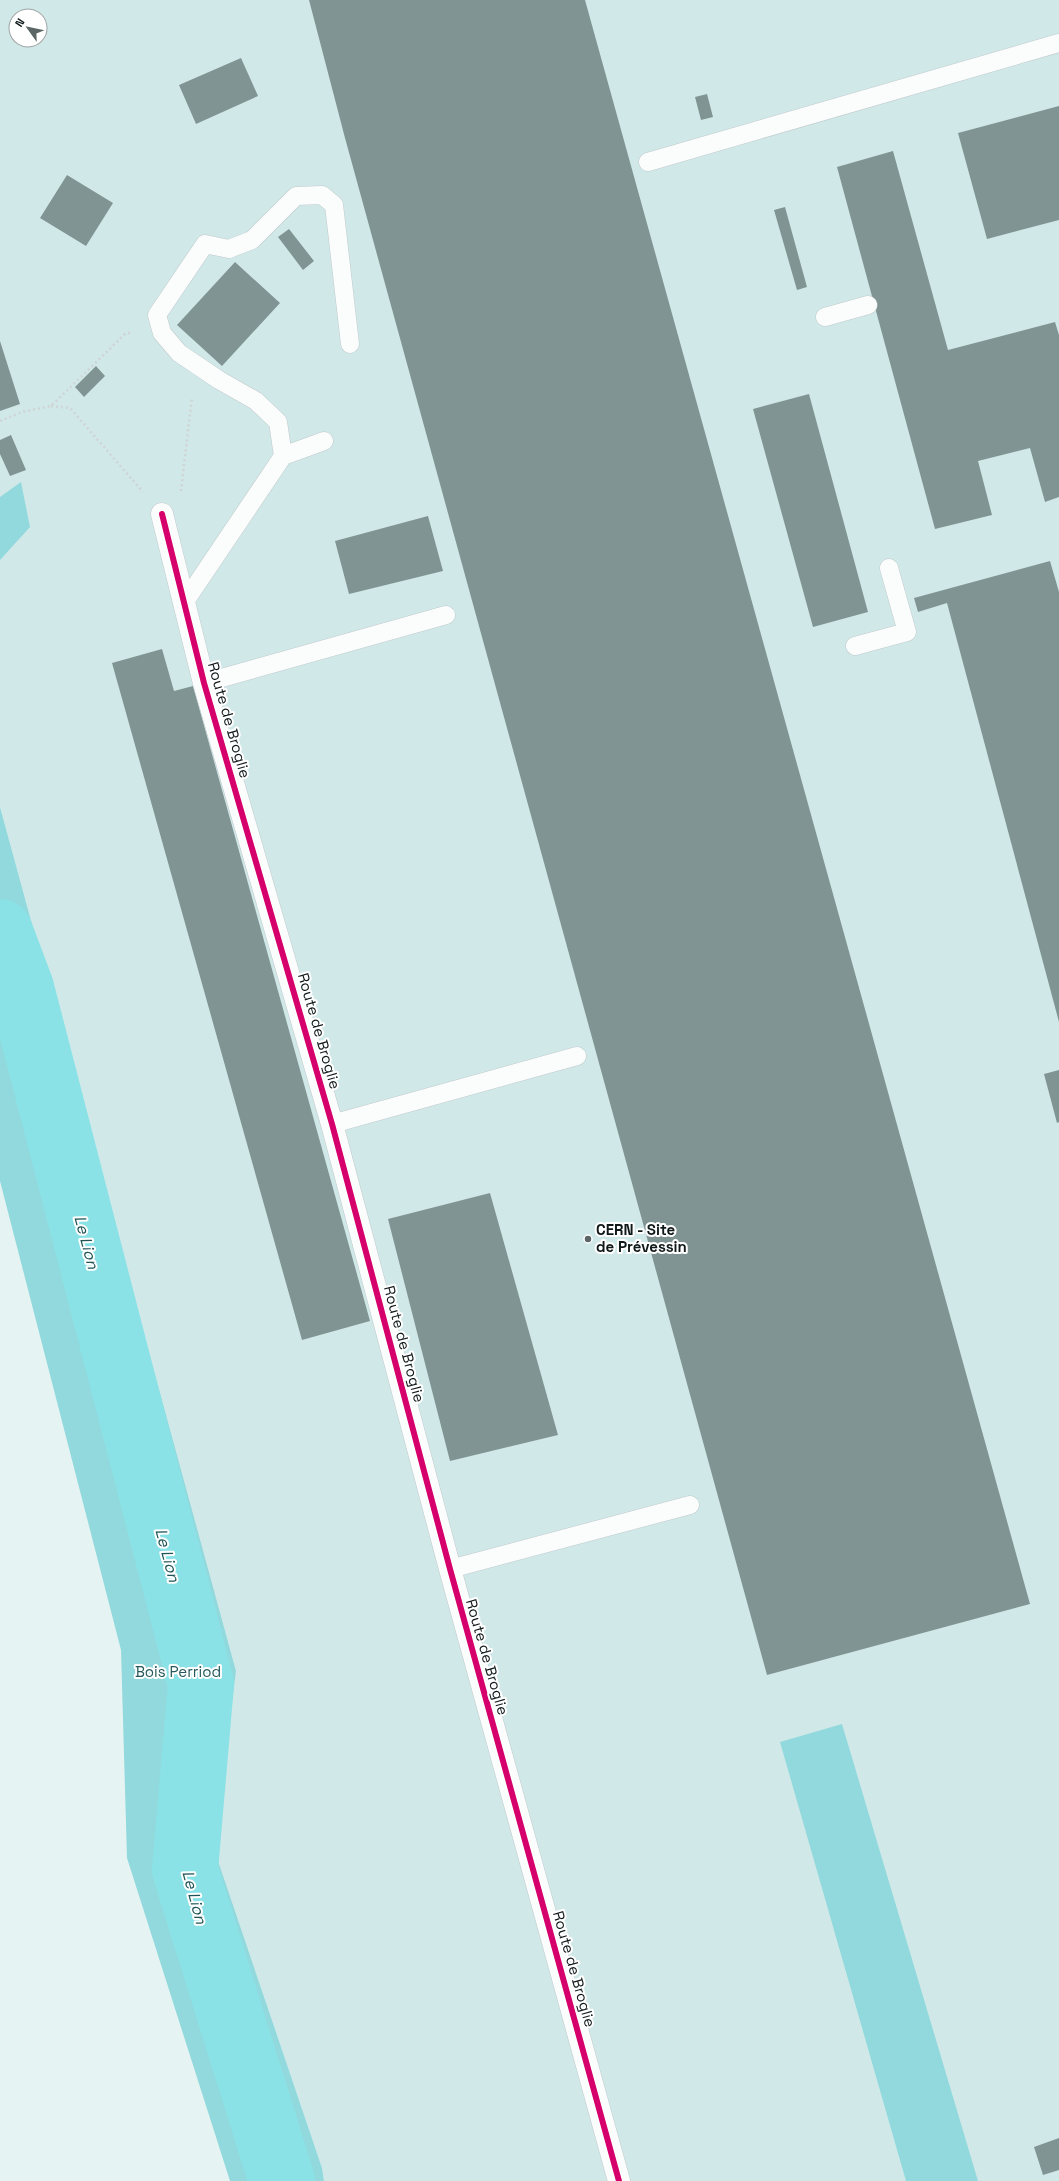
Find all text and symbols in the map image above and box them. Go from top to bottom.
north arrow [8,8,48,48]
text: N [12,16,27,29]
street label: Route de Broglie [204,660,255,780]
street label: Route de Broglie [294,971,345,1091]
water label: Le Lion [69,1213,104,1272]
place label: CERN - Site de Prévessin [596,1220,687,1256]
marker: CERN - Site de Prévessin [583,1234,593,1244]
street label: Route de Broglie [380,1283,429,1404]
water label: Le Lion [150,1526,185,1585]
street label: Route de Broglie [462,1597,513,1717]
park label: Bois Perriod [135,1662,221,1681]
water label: Le Lion [177,1868,212,1927]
street label: Route de Broglie [549,1909,600,2029]

